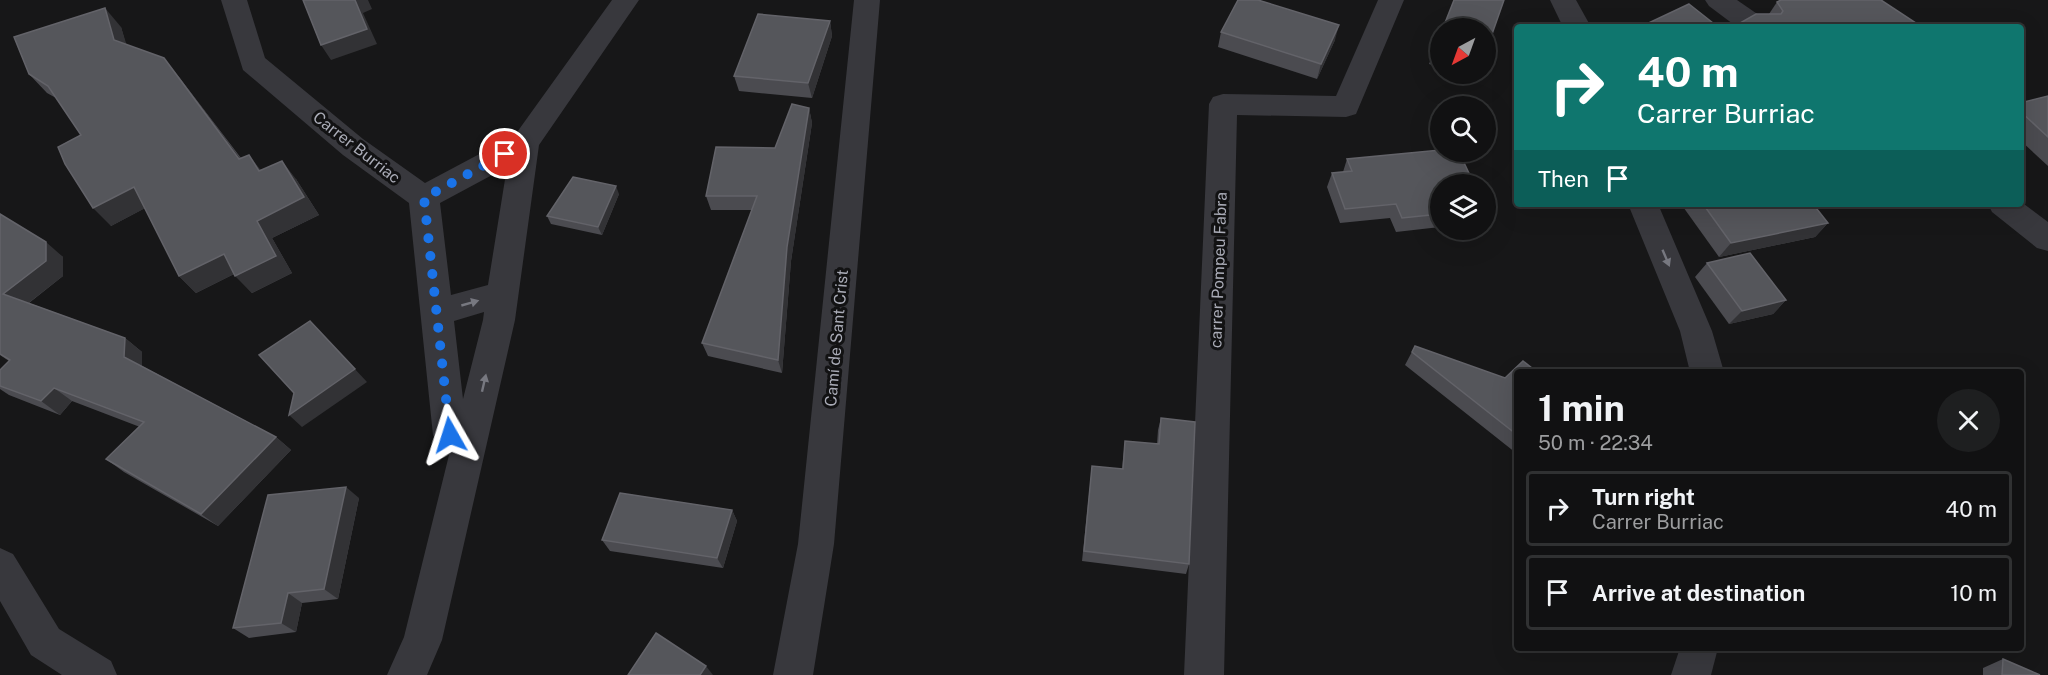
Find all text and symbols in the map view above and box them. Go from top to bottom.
north arrow [1430,18,1496,84]
map controls [1430,18,1496,240]
text: 40 m [1637,47,1739,96]
icon: right [1538,48,1616,126]
button: search [1430,96,1496,162]
text: Carrer Burriac [1637,97,1815,129]
street label: Carrer Burriac [309,107,404,187]
pin [479,128,530,179]
icon: arrive [488,137,521,170]
icon: arrive [1601,162,1634,195]
text: Then [1538,166,1589,192]
button: layers [1430,174,1496,240]
street label: carrer Pompeu Fabra [1206,192,1231,348]
one-way arrow [1662,249,1671,267]
street label: Camí de Sant Crist [821,269,852,407]
one-way arrow [461,298,479,307]
one-way arrow [480,374,490,392]
text: 1 min [1538,387,1625,429]
button: close [1937,389,2000,452]
position arrow [418,403,482,467]
text: 50 m · 22:34 [1538,431,1653,455]
text: Turn right [1592,484,1695,510]
icon: right [1541,492,1574,525]
text: 40 m [1945,496,1997,522]
text: Carrer Burriac [1592,510,1724,534]
icon: arrive [1541,576,1574,609]
text: Arrive at destination [1592,580,1805,606]
text: 10 m [1950,580,1997,606]

